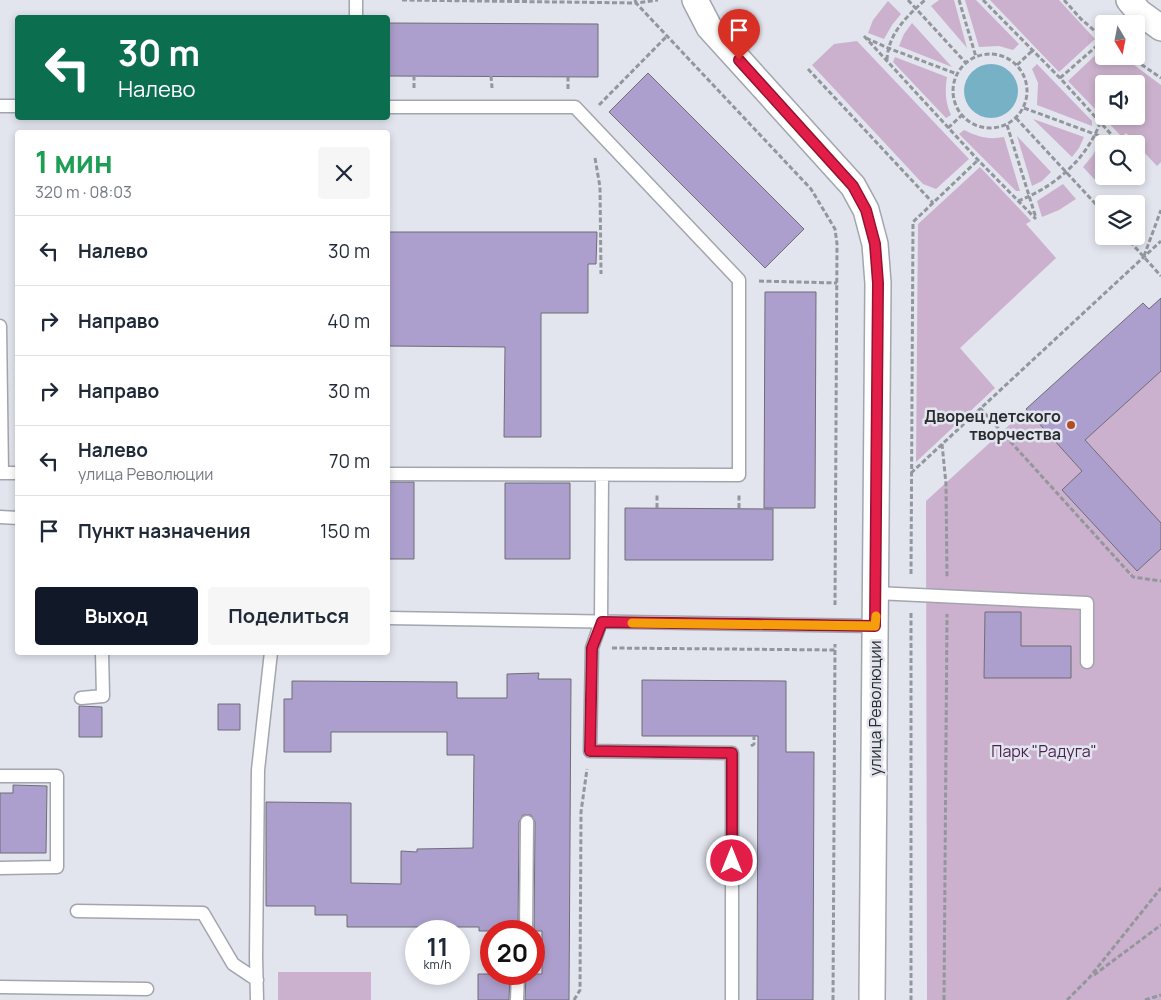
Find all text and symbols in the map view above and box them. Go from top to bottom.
pin [718,9,760,60]
north arrow [1095,15,1145,65]
map controls [1095,15,1145,245]
icon: arrive [725,16,753,44]
text: 30 m [118,29,200,77]
icon: left [35,35,100,100]
text: Налево [118,74,196,104]
button: sound [1095,75,1145,125]
button: search [1095,135,1145,185]
text: 1 мин [35,141,113,182]
button: close [318,147,370,199]
text: 320 m · 08:03 [35,181,132,203]
button: layers [1095,195,1145,245]
icon: left [35,237,63,265]
text: Налево [78,238,148,264]
text: 30 m [328,238,370,264]
icon: right [35,307,63,335]
text: Направо [78,308,159,334]
text: 40 m [327,308,370,334]
icon: right [35,377,63,405]
text: Направо [78,378,159,404]
text: 30 m [328,378,370,404]
place label: Дворец детского творчества [924,405,1061,445]
marker: Дворец детского творчества [1065,419,1077,431]
text: Налево [78,437,148,463]
icon: left [35,447,63,475]
text: 70 m [329,448,370,474]
text: улица Революции [78,463,213,485]
icon: arrive [35,517,63,545]
text: Пункт назначения [78,518,251,544]
text: 150 m [320,518,370,544]
button: Выход [35,587,198,645]
button: Поделиться [208,587,370,645]
street label: улица Революции [864,640,886,776]
park label: Парк "Радуга" [991,740,1097,762]
position arrow [705,834,757,886]
speed limit sign: 20 [480,920,545,985]
text: 11 [427,929,448,964]
text: km/h [424,956,451,973]

